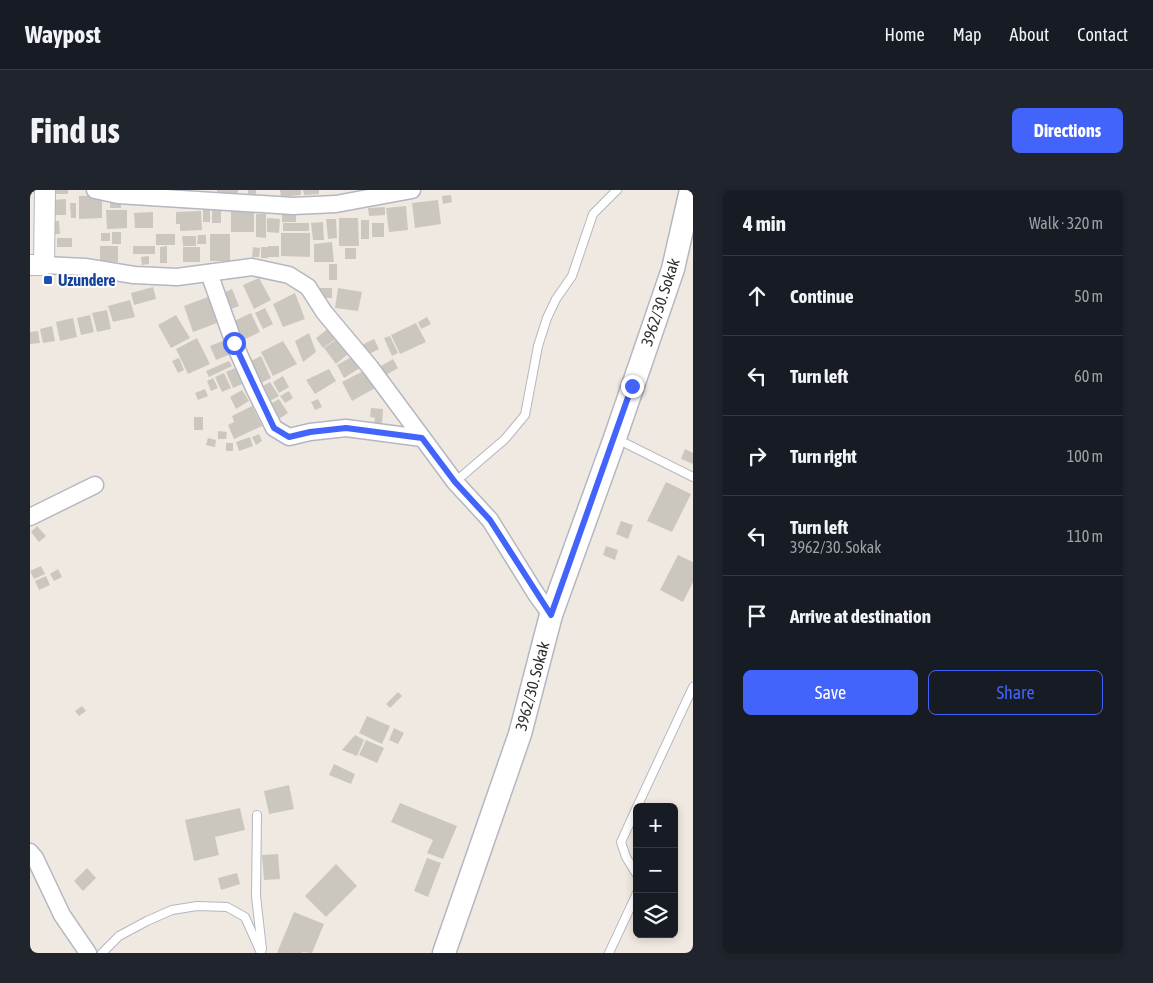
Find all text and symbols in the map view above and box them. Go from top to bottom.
text: Waypost [25,21,101,48]
text: Home [885,24,925,45]
text: Map [953,24,982,45]
text: About [1010,24,1049,45]
text: Contact [1077,24,1128,45]
button: Directions [1012,108,1123,153]
text: Find us [30,110,120,150]
text: 4 min [743,211,786,235]
text: Walk · 320 m [1029,214,1103,232]
street label: 3962/30. Sokak [637,256,683,348]
place label: Uzundere [58,271,116,289]
marker: Uzundere [42,274,54,286]
icon: ahead [743,282,771,310]
text: Continue [790,285,854,307]
text: 50 m [1074,287,1103,305]
route start [223,332,246,355]
icon: left [743,362,771,390]
text: Turn left [790,365,848,387]
text: 60 m [1074,367,1103,385]
route end [621,375,644,398]
icon: right [743,442,771,470]
text: Turn right [790,445,857,467]
text: 100 m [1067,447,1103,465]
text: Turn left [790,516,848,538]
icon: left [743,522,771,550]
text: 110 m [1067,527,1103,545]
text: 3962/30. Sokak [790,538,881,556]
icon: arrive [743,602,771,630]
text: Arrive at destination [790,605,931,627]
street label: 3962/30. Sokak [511,640,553,732]
button: Save [743,670,918,715]
button: Share [928,670,1103,715]
map controls [633,803,678,938]
button: + [633,803,678,848]
button: − [633,848,678,893]
button: layers [633,893,678,938]

